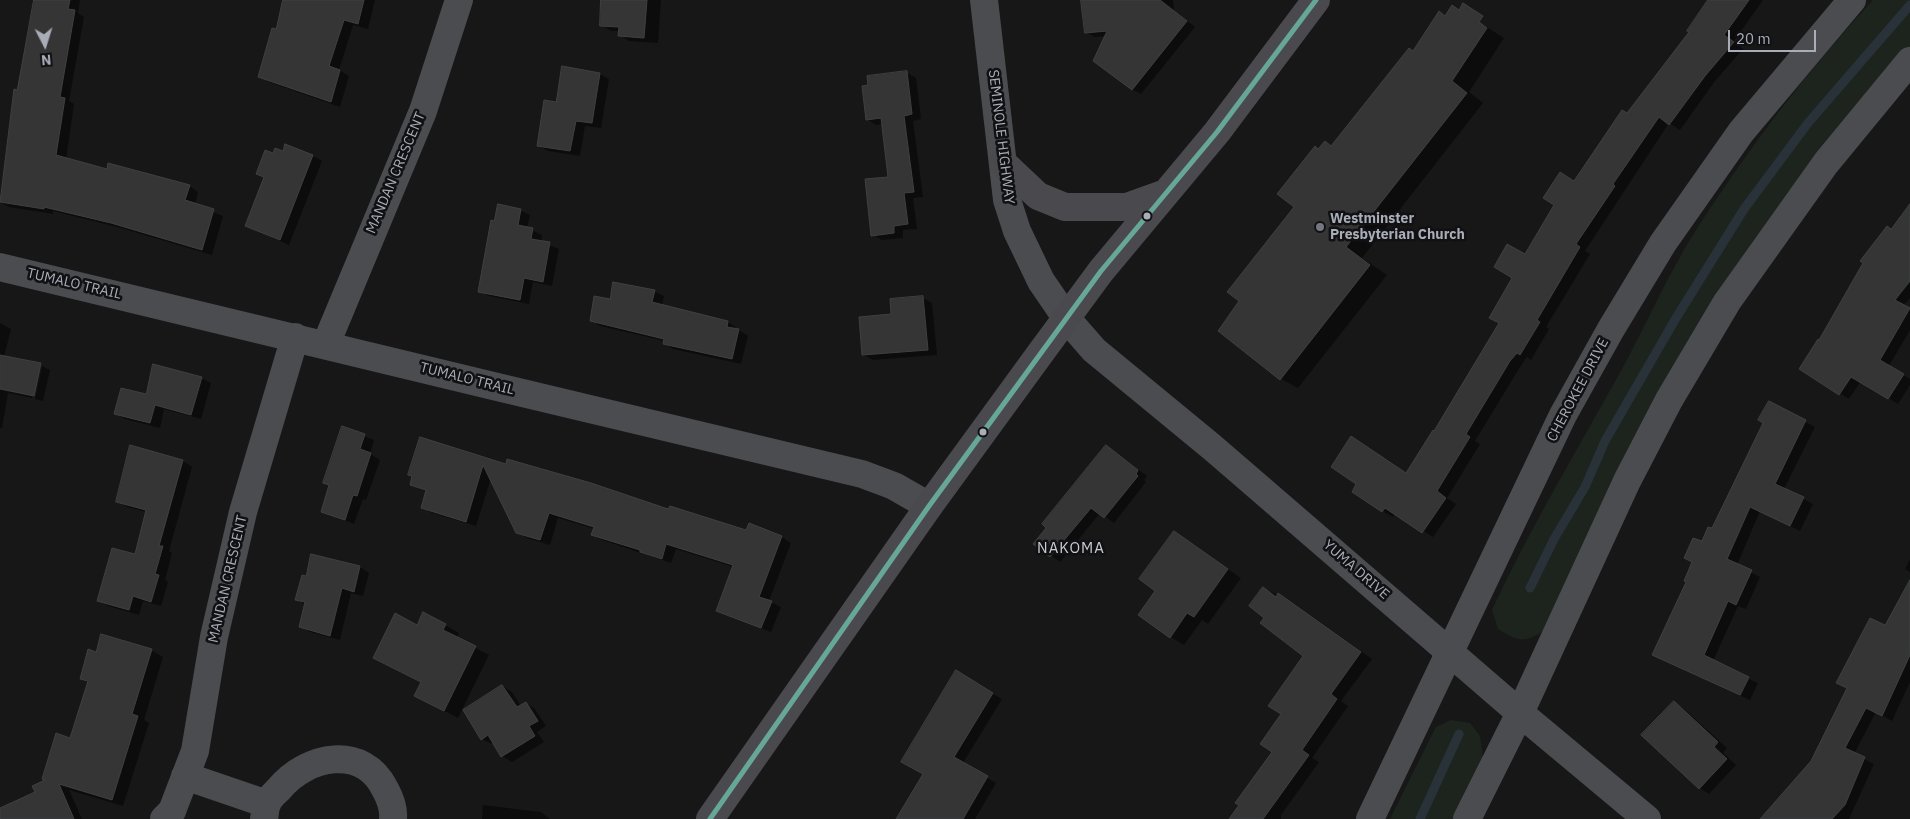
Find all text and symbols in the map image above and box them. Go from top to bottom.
north arrow [20,20,70,70]
scale bar [1730,20,1818,52]
text: 20 m [1736,29,1771,48]
text: N [40,51,52,69]
street label: SEMINOLE HIGHWAY [984,69,1018,205]
street label: MANDAN CRESCENT [363,110,429,236]
unlabelled marker [1142,211,1152,221]
place label: Westminster Presbyterian Church [1330,211,1465,243]
marker: Westminster Presbyterian Church [1314,221,1326,233]
street label: TUMALO TRAIL [25,265,123,303]
street label: CHEROKEE DRIVE [1544,335,1612,445]
street label: TUMALO TRAIL [418,359,516,399]
unlabelled marker [978,427,988,437]
street label: MANDAN CRESCENT [205,514,251,644]
street label: YUMA DRIVE [1320,537,1392,603]
district label: NAKOMA [1036,540,1106,558]

